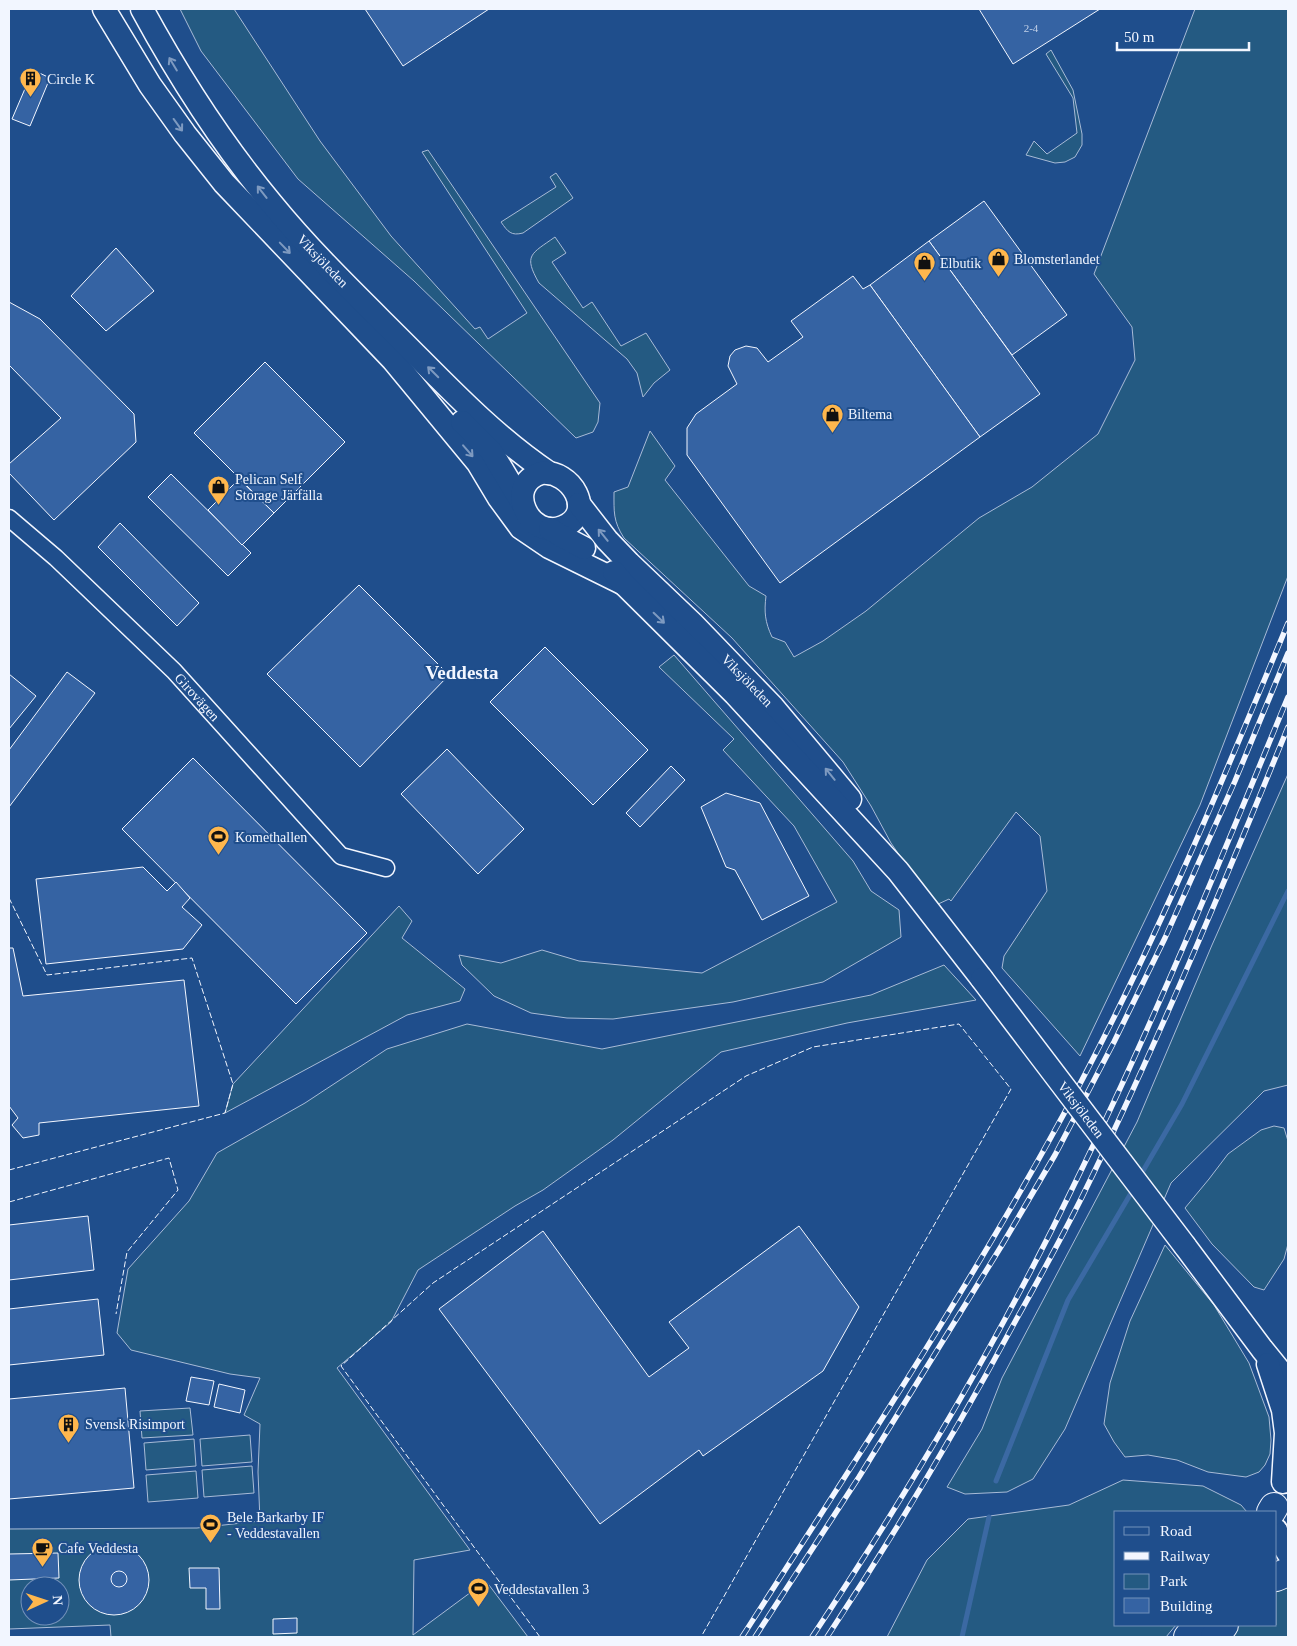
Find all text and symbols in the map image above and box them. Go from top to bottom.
scale bar [1117,20,1250,52]
house number: 2-4 [1024,22,1039,34]
text: 50 m [1124,29,1155,45]
one-way arrow [168,58,178,72]
building icon: Circle K [19,67,43,98]
place label: Circle K [47,72,95,87]
one-way arrow [173,118,184,131]
one-way arrow [257,186,268,199]
street label: Viksjöleden [294,231,351,290]
one-way arrow [279,241,291,254]
shop icon: Blomsterlandet [986,247,1010,278]
shop icon: Elbutik [912,251,936,282]
place label: Blomsterlandet [1014,252,1100,267]
place label: Elbutik [940,256,981,271]
one-way arrow [427,366,439,378]
shop icon: Biltema [820,402,844,433]
place label: Biltema [848,407,893,422]
one-way arrow [463,445,474,458]
place label: Pelican Self Storage Järfälla [235,472,323,503]
shop icon: Pelican Self Storage Järfälla [207,475,231,506]
one-way arrow [598,529,609,542]
one-way arrow [653,612,665,624]
street label: Viksjöleden [719,651,776,710]
district label: Veddesta [425,662,499,683]
street label: Girovägen [172,670,223,724]
one-way arrow [824,768,835,781]
sports icon: Komethallen [207,825,231,856]
place label: Komethallen [235,830,307,845]
street label: Viksjöleden [1055,1078,1107,1141]
building icon: Svensk Risimport [57,1412,81,1443]
place label: Svensk Risimport [85,1417,185,1432]
place label: Bele Barkarby IF - Veddestavallen [227,1510,324,1541]
legend [1114,1511,1277,1626]
sports icon: Bele Barkarby IF - Veddestavallen [199,1513,223,1544]
text: Road [1160,1523,1192,1539]
cafe icon: Cafe Veddesta [30,1536,54,1567]
place label: Cafe Veddesta [58,1541,139,1556]
text: Railway [1160,1548,1210,1564]
text: Park [1160,1573,1188,1589]
north arrow [20,1576,70,1626]
sports icon: Veddestavallen 3 [466,1577,490,1608]
place label: Veddestavallen 3 [494,1582,589,1597]
text: N [50,1595,65,1606]
text: Building [1160,1598,1213,1614]

